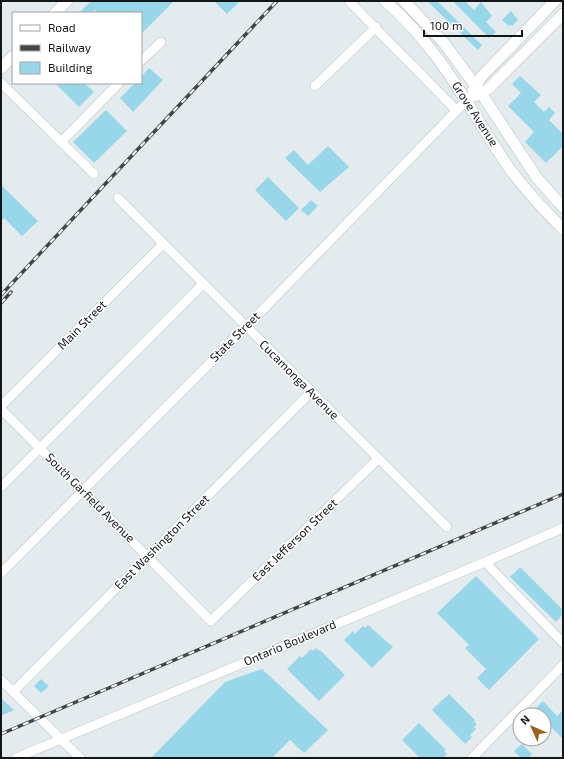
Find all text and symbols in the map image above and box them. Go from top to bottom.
legend [12,12,142,84]
scale bar [424,12,522,38]
text: 100 m [430,18,462,32]
text: Road [48,20,76,34]
text: Railway [48,40,92,54]
text: Building [48,60,93,74]
street label: Grove Avenue [450,78,502,148]
street label: Main Street [54,297,109,352]
street label: State Street [206,308,262,364]
street label: Cucamonga Avenue [257,337,342,422]
street label: South Garfield Avenue [43,450,138,545]
street label: East Washington Street [111,491,212,592]
street label: East Jefferson Street [249,495,340,583]
street label: Ontario Boulevard [241,616,338,668]
north arrow [512,707,552,747]
text: N [517,712,532,727]

